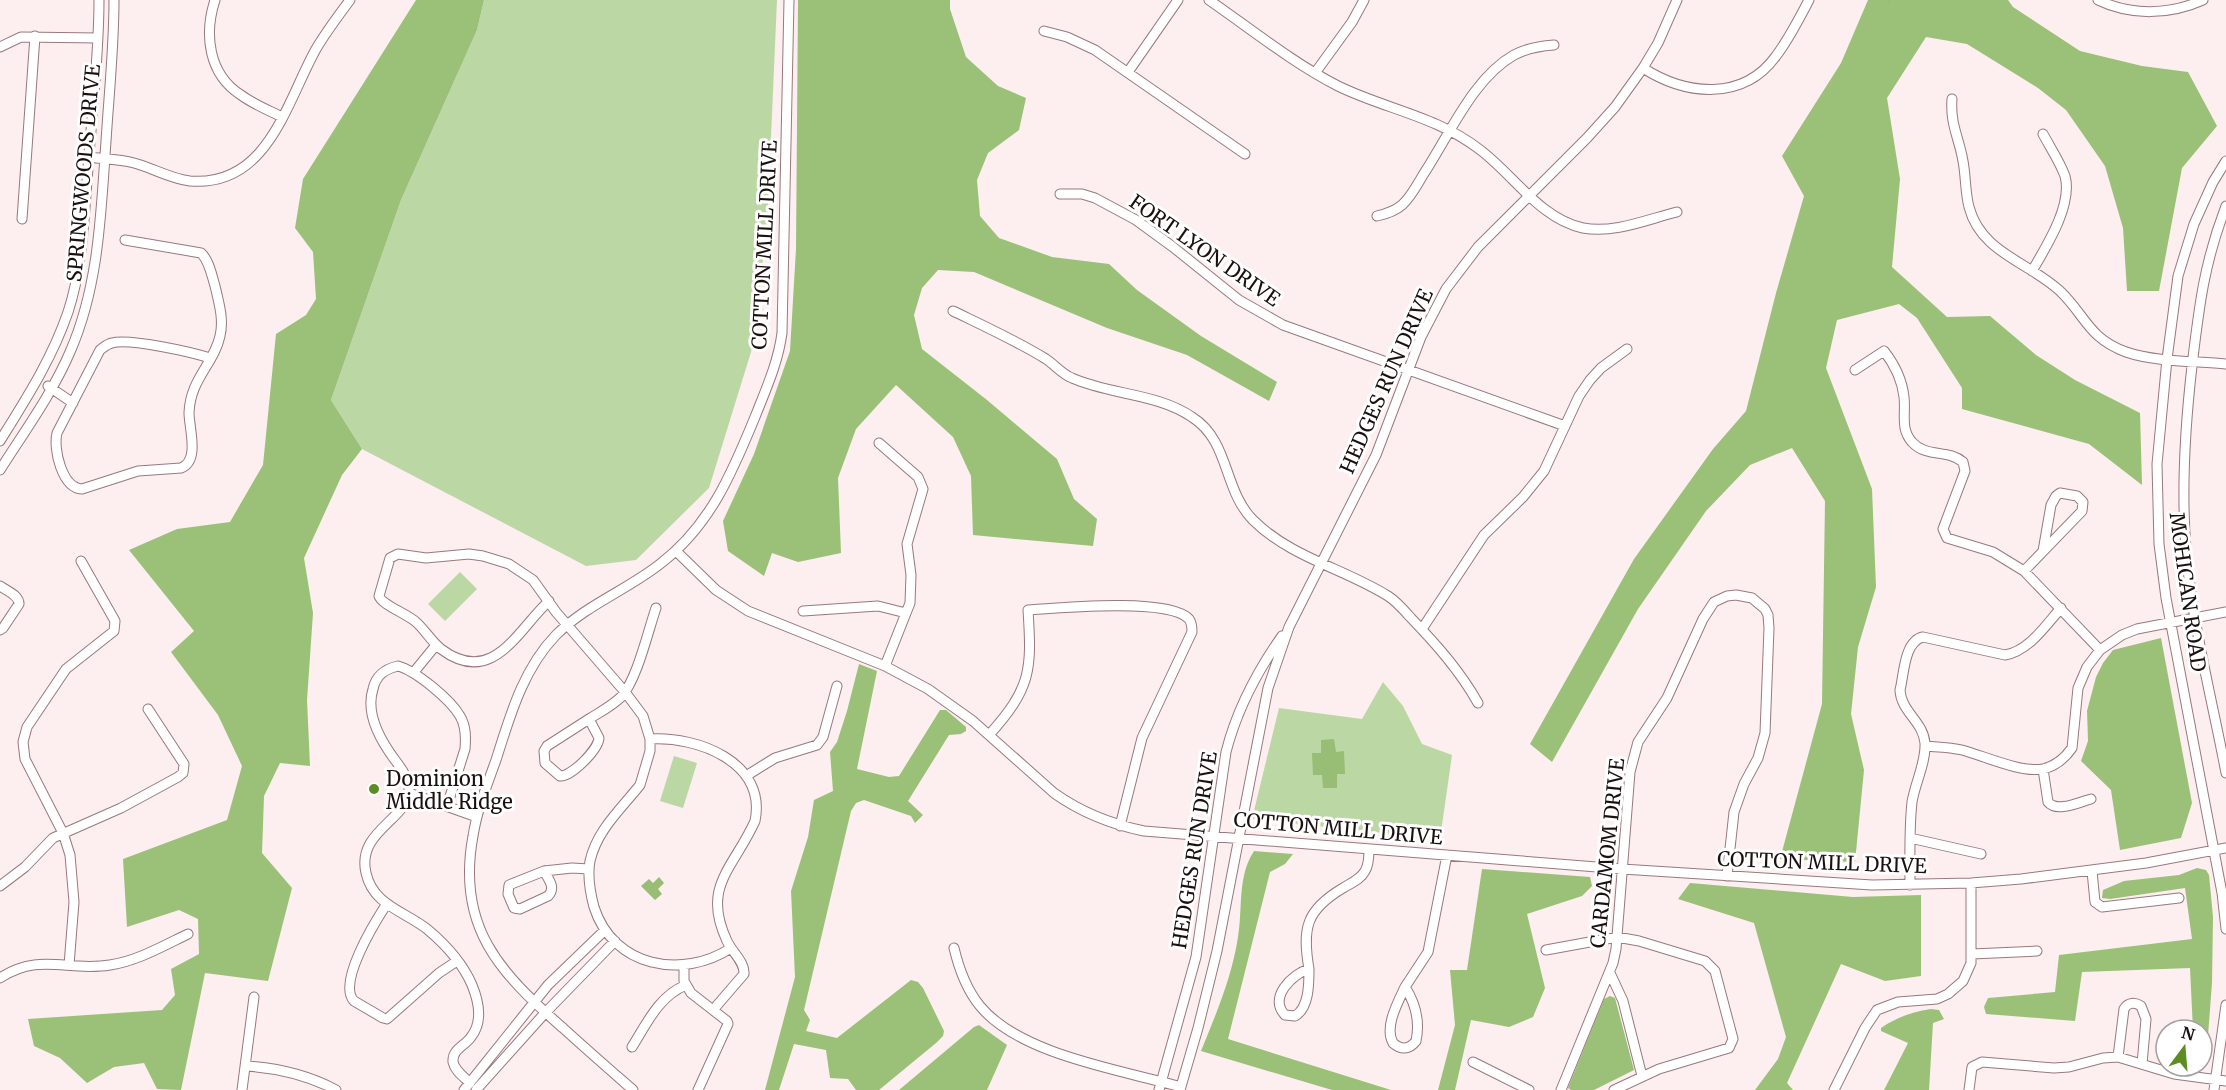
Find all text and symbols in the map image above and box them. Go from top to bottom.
street label: SPRINGWOODS DRIVE [61,63,105,283]
street label: COTTON MILL DRIVE [746,139,782,350]
street label: FORT LYON DRIVE [1125,189,1285,312]
street label: HEDGES RUN DRIVE [1334,285,1438,477]
street label: MOHICAN ROAD [2164,511,2212,673]
street label: HEDGES RUN DRIVE [1166,749,1222,950]
street label: CARDAMOM DRIVE [1585,756,1629,949]
place label: Dominion Middle Ridge [386,766,513,814]
marker: Dominion Middle Ridge [367,782,381,796]
street label: COTTON MILL DRIVE [1232,806,1444,850]
street label: COTTON MILL DRIVE [1717,846,1928,878]
north arrow [2154,1018,2214,1078]
text: N [2179,1022,2197,1045]

